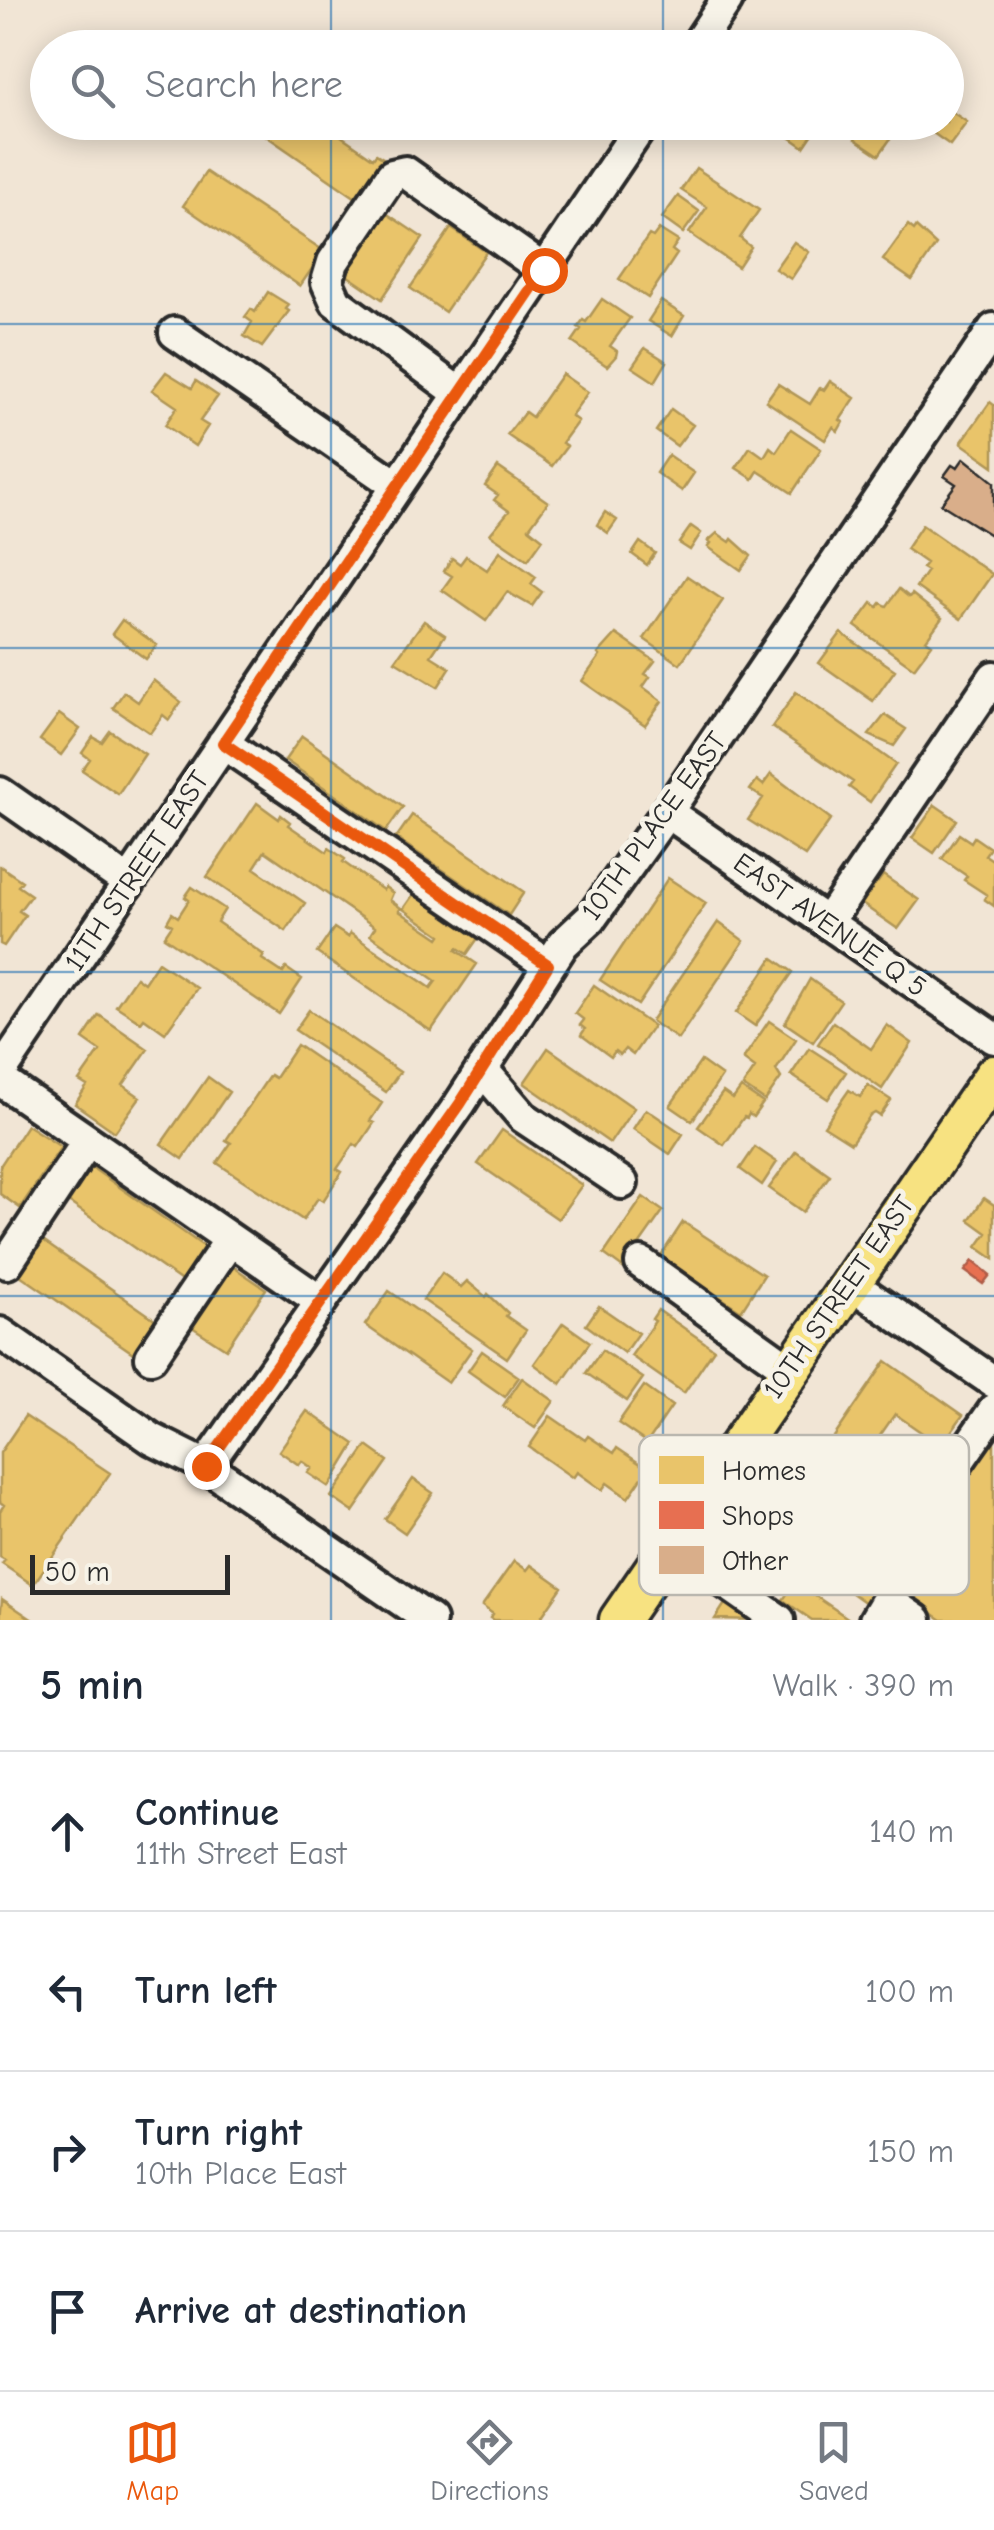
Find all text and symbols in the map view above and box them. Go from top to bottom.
search box [30,30,964,140]
icon: search [65,58,120,113]
text: Search here [145,63,343,107]
route start [522,248,568,294]
street label: 10TH PLACE EAST [575,725,733,926]
street label: 11TH STREET EAST [58,765,216,977]
street label: EAST AVENUE Q 5 [727,847,933,1003]
street label: 10TH STREET EAST [757,1189,921,1405]
legend [639,1435,969,1595]
route end [184,1444,230,1490]
text: Homes [722,1455,806,1487]
text: Shops [722,1500,794,1532]
text: Other [722,1545,788,1577]
scale bar [30,1550,230,1594]
text: 50 m [45,1556,110,1588]
text: 5 min [40,1661,144,1710]
text: Walk · 390 m [773,1667,954,1704]
text: Continue [135,1791,279,1835]
icon: ahead [40,1804,95,1859]
text: 140 m [869,1813,954,1850]
text: 11th Street East [135,1835,346,1872]
icon: left [40,1964,95,2019]
text: Turn left [135,1969,276,2013]
text: 100 m [865,1973,954,2010]
text: Turn right [135,2111,302,2155]
icon: right [40,2124,95,2179]
text: 150 m [867,2133,954,2170]
text: 10th Place East [135,2155,346,2192]
icon: arrive [40,2284,95,2339]
text: Arrive at destination [135,2289,467,2333]
tab: Map [125,2415,180,2507]
tab: Directions [430,2415,549,2507]
tab: Saved [799,2415,869,2507]

